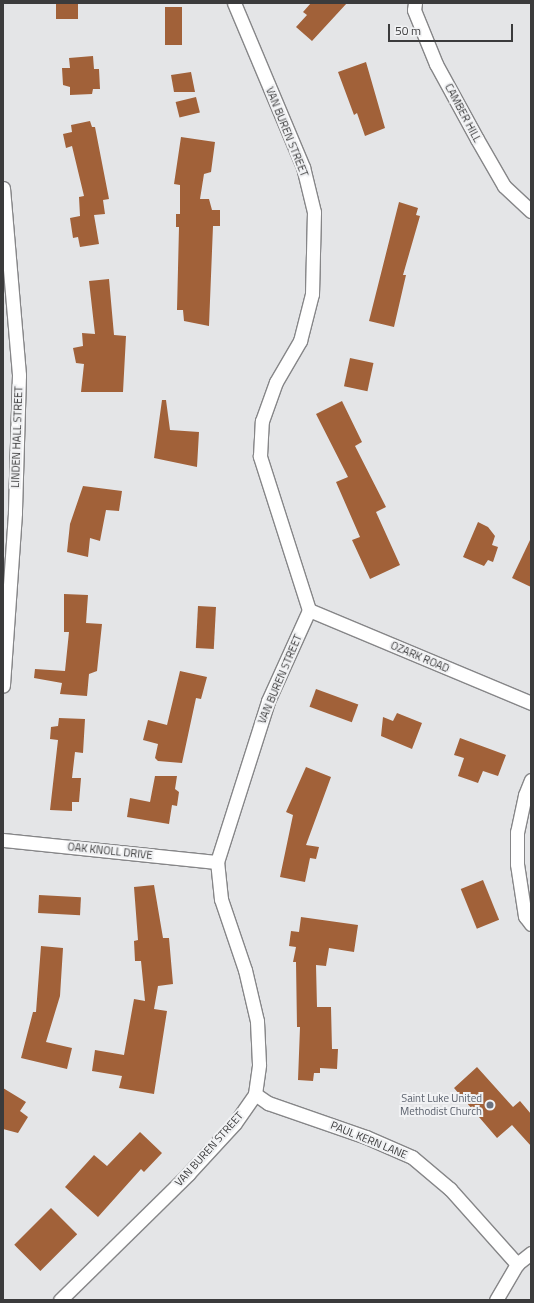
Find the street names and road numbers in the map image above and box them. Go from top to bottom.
street label: CAMBER HILL [442,81,484,145]
street label: VAN BUREN STREET [263,85,311,179]
street label: LINDEN HALL STREET [9,386,25,488]
street label: VAN BUREN STREET [255,632,305,726]
street label: OZARK ROAD [389,639,451,675]
street label: OAK KNOLL DRIVE [67,840,153,862]
street label: VAN BUREN STREET [172,1109,246,1189]
street label: PAUL KERN LANE [329,1119,409,1161]

